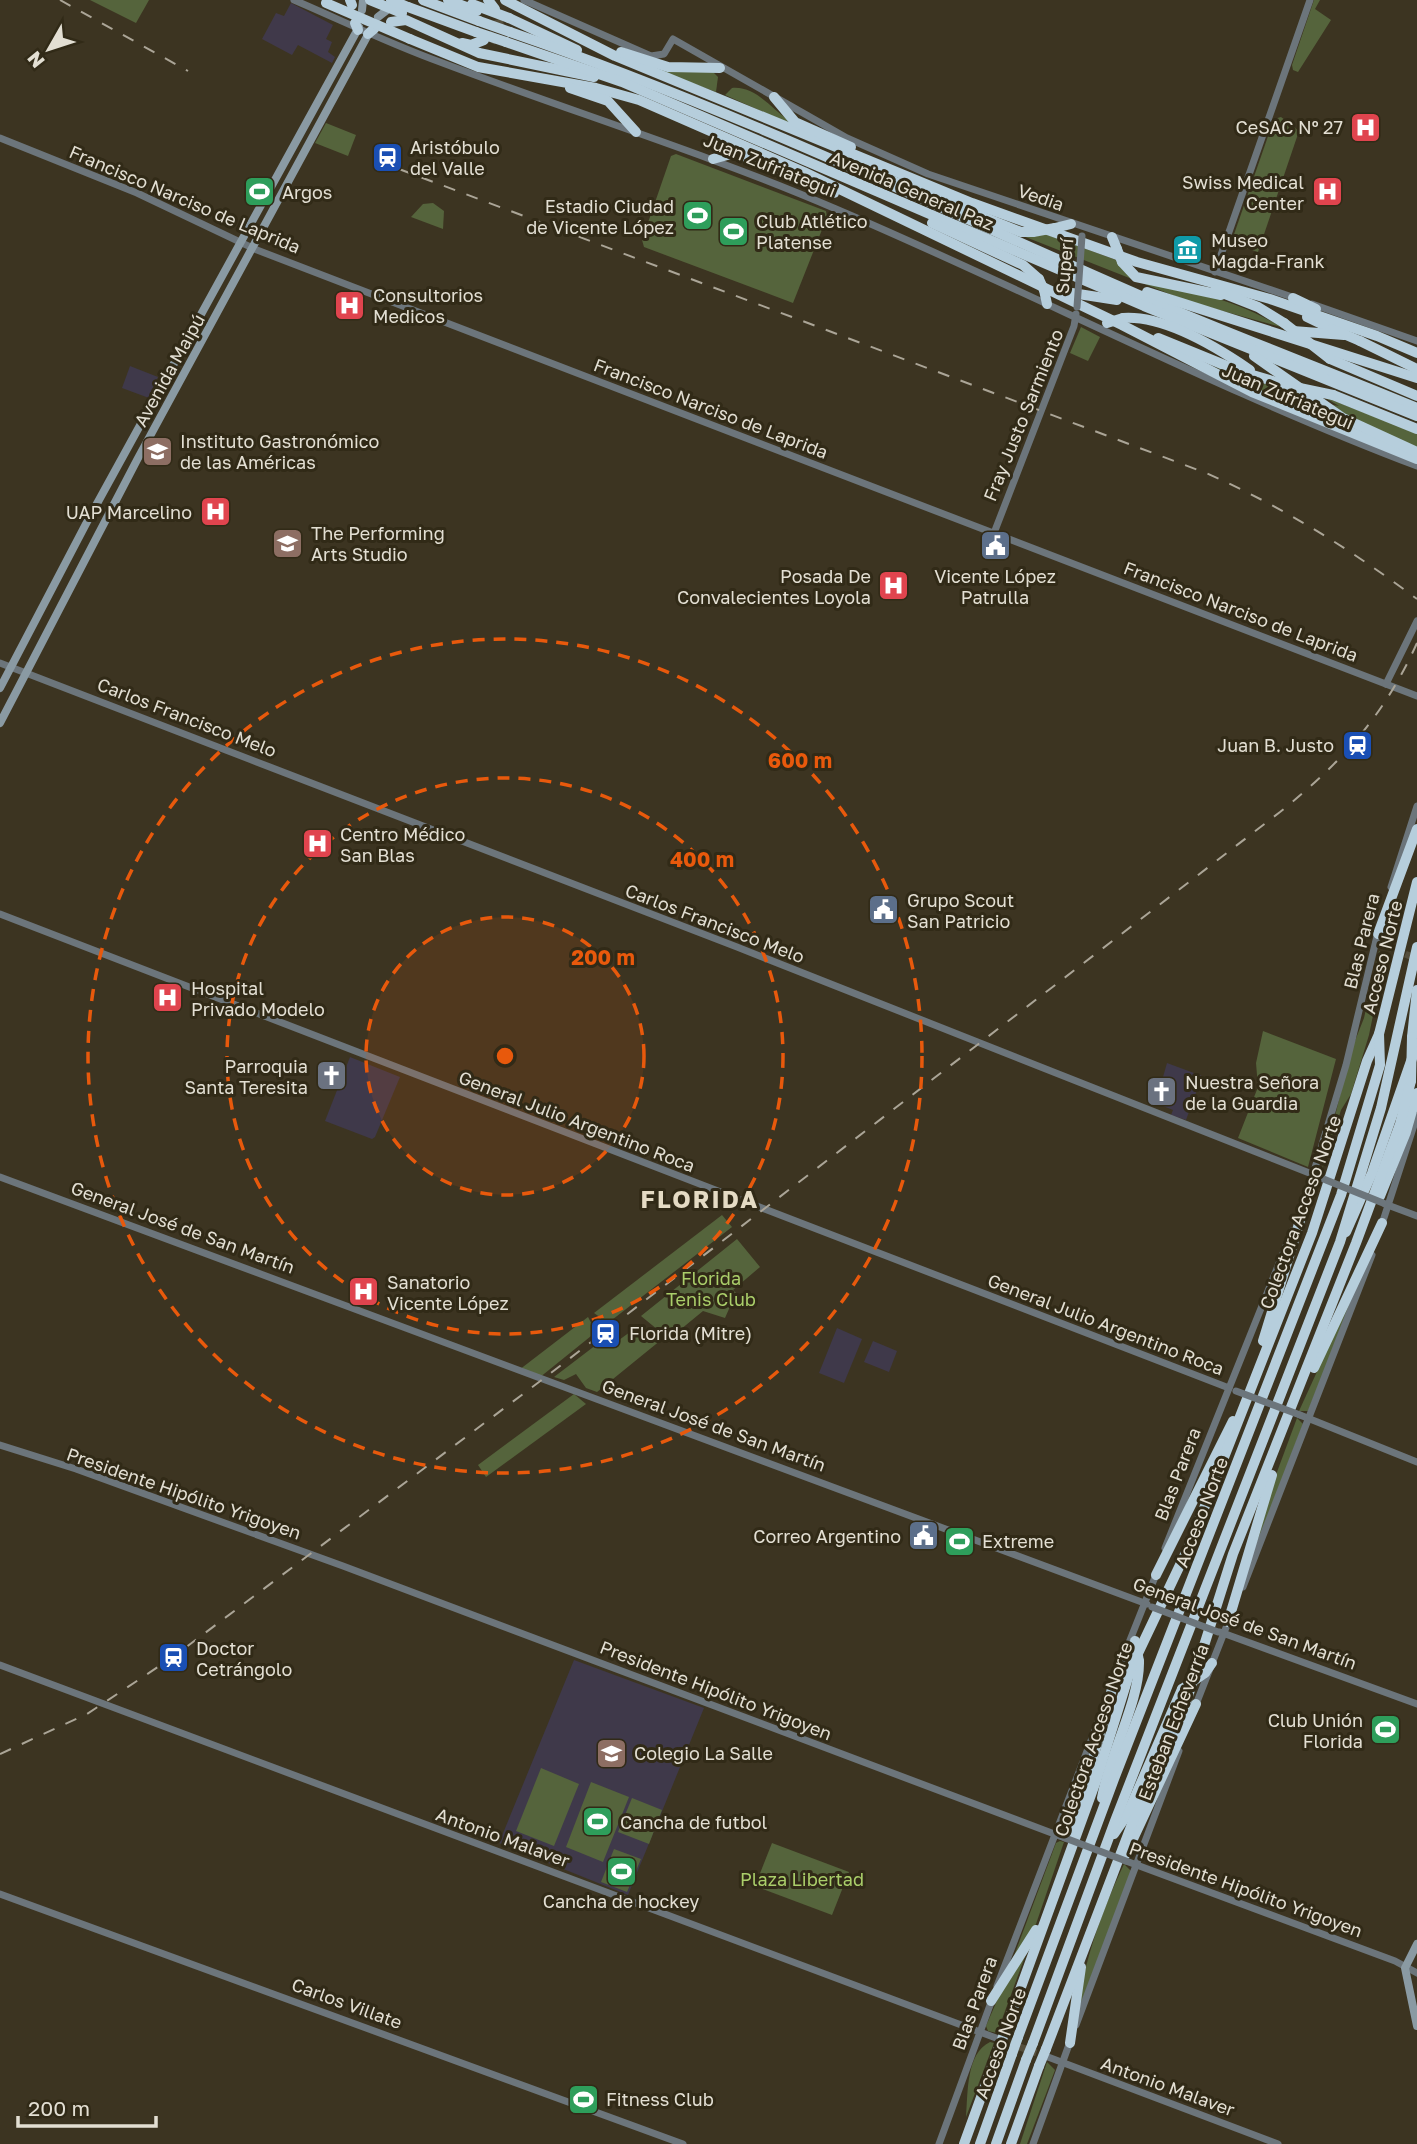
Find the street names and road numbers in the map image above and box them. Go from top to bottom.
street label: Juan Zufriategui [701,128,839,202]
street label: Francisco Narciso de Laprida [66,140,304,258]
street label: Avenida General Paz [827,146,997,234]
street label: Vedia [1015,179,1067,215]
street label: Superí [1051,236,1077,295]
street label: Avenida Maipú [129,310,209,430]
street label: Fray Justo Sarmiento [978,326,1068,504]
street label: Francisco Narciso de Laprida [591,353,831,463]
street label: Juan Zufriategui [1219,358,1357,434]
street label: Francisco Narciso de Laprida [1121,556,1361,666]
street label: Carlos Francisco Melo [94,673,280,761]
street label: Carlos Francisco Melo [622,879,808,967]
street label: Blas Parera [1338,891,1384,991]
street label: Acceso Norte [1357,898,1407,1016]
street label: General Julio Argentino Roca [456,1066,698,1176]
street label: Colectora Acceso Norte [1255,1112,1345,1312]
street label: General José de San Martín [68,1176,298,1278]
street label: General Julio Argentino Roca [985,1269,1227,1379]
street label: General José de San Martín [599,1374,829,1476]
street label: Blas Parera [1149,1424,1205,1524]
street label: Presidente Hipólito Yrigoyen [64,1442,304,1544]
street label: Acceso Norte [1170,1454,1232,1570]
street label: General José de San Martín [1130,1572,1360,1674]
street label: Presidente Hipólito Yrigoyen [597,1636,835,1744]
street label: Colectora Acceso Norte [1049,1639,1137,1839]
street label: Esteban Echeverría [1133,1641,1213,1803]
street label: Antonio Malaver [433,1803,573,1871]
street label: Presidente Hipólito Yrigoyen [1126,1837,1366,1941]
street label: Blas Parera [947,1953,1001,2053]
street label: Carlos Villate [289,1973,405,2033]
street label: Acceso Norte [970,1985,1030,2101]
street label: Antonio Malaver [1098,2052,1238,2120]

